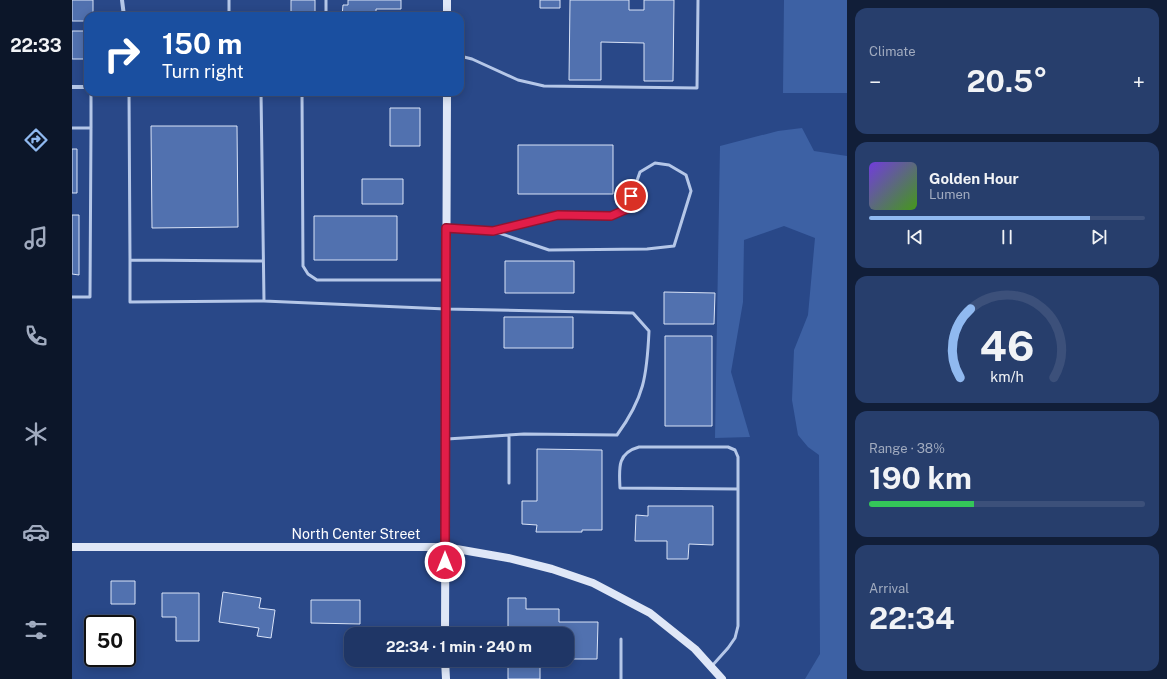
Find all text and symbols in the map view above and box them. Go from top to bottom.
text: 150 m [162,27,242,60]
icon: right [96,28,148,80]
text: 22:33 [10,35,62,56]
text: Climate [869,44,916,59]
text: Turn right [162,61,244,82]
text: 20.5° [967,63,1047,99]
text: − [869,69,881,95]
text: + [1133,69,1145,95]
icon: directions [22,126,50,154]
text: Golden Hour [929,170,1019,187]
pin [614,179,648,213]
icon: arrive [620,185,642,207]
text: Lumen [929,187,970,202]
icon: music [22,224,50,252]
icon: previous [904,226,926,248]
icon: pause [996,226,1018,248]
icon: next [1088,226,1110,248]
text: 46 [980,320,1034,369]
icon: phone [22,322,50,350]
text: km/h [990,367,1024,384]
icon: climate [22,420,50,448]
text: Range · 38% [869,441,945,456]
text: 190 km [869,460,972,496]
icon: car [22,518,50,546]
street label: North Center Street [292,526,420,542]
position arrow [424,541,466,583]
text: Arrival [869,581,909,596]
text: 22:34 [869,600,955,636]
speed limit sign: 50 [84,615,136,667]
icon: filters [22,616,50,644]
text: 22:34 · 1 min · 240 m [386,638,532,655]

